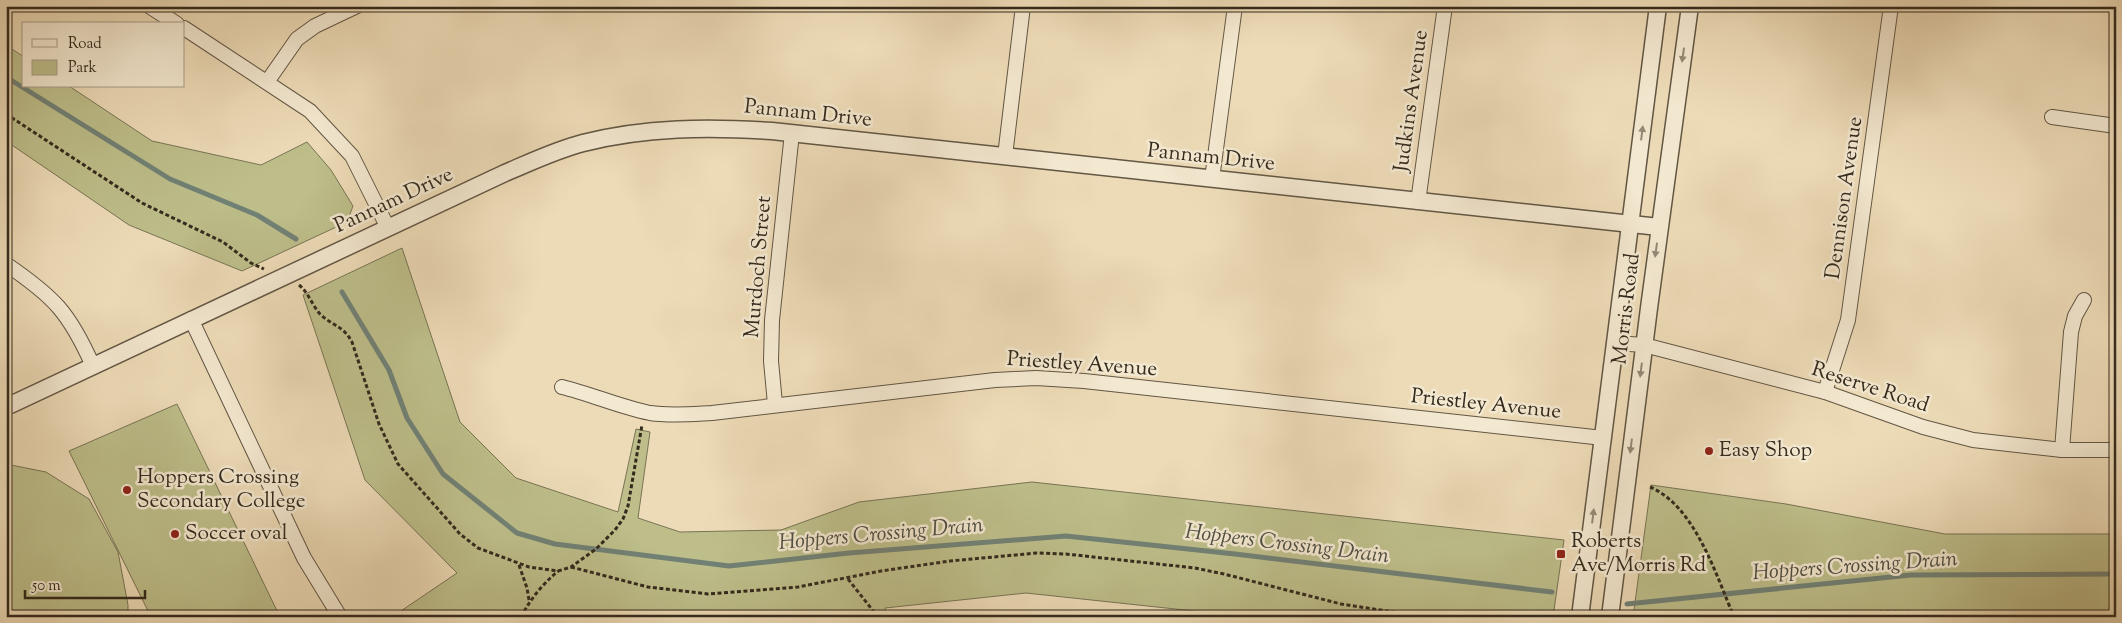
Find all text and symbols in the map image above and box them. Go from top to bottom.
legend [22,22,185,88]
street label: Judkins Avenue [1387,28,1437,175]
text: Road [68,34,102,55]
one-way arrow [1679,47,1687,63]
text: Park [68,58,97,79]
street label: Pannam Drive [743,92,873,136]
street label: Dennison Avenue [1819,115,1871,281]
one-way arrow [1638,124,1646,140]
street label: Pannam Drive [1146,136,1276,180]
street label: Pannam Drive [330,160,458,242]
street label: Murdoch Street [738,195,780,339]
one-way arrow [1652,243,1660,259]
street label: Morris Road [1605,251,1649,366]
street label: Priestley Avenue [1006,345,1158,385]
street label: Reserve Road [1807,355,1933,421]
one-way arrow [1637,363,1645,379]
street label: Priestley Avenue [1409,382,1563,428]
place label: Easy Shop [1719,436,1812,466]
one-way arrow [1627,438,1635,454]
marker: Easy Shop [1703,445,1715,457]
place label: Hoppers Crossing Secondary College [137,463,305,517]
marker: Hoppers Crossing Secondary College [121,484,133,496]
one-way arrow [1589,508,1597,524]
water label: Hoppers Crossing Drain [777,510,985,560]
water label: Hoppers Crossing Drain [1183,517,1391,573]
place label: Soccer oval [185,519,288,549]
place label: Roberts Ave/Morris Rd [1571,527,1706,581]
marker: Soccer oval [169,528,181,540]
water label: Hoppers Crossing Drain [1751,544,1959,590]
marker: Roberts Ave/Morris Rd [1555,548,1567,560]
scale bar [25,568,145,600]
text: 50 m [31,576,61,597]

